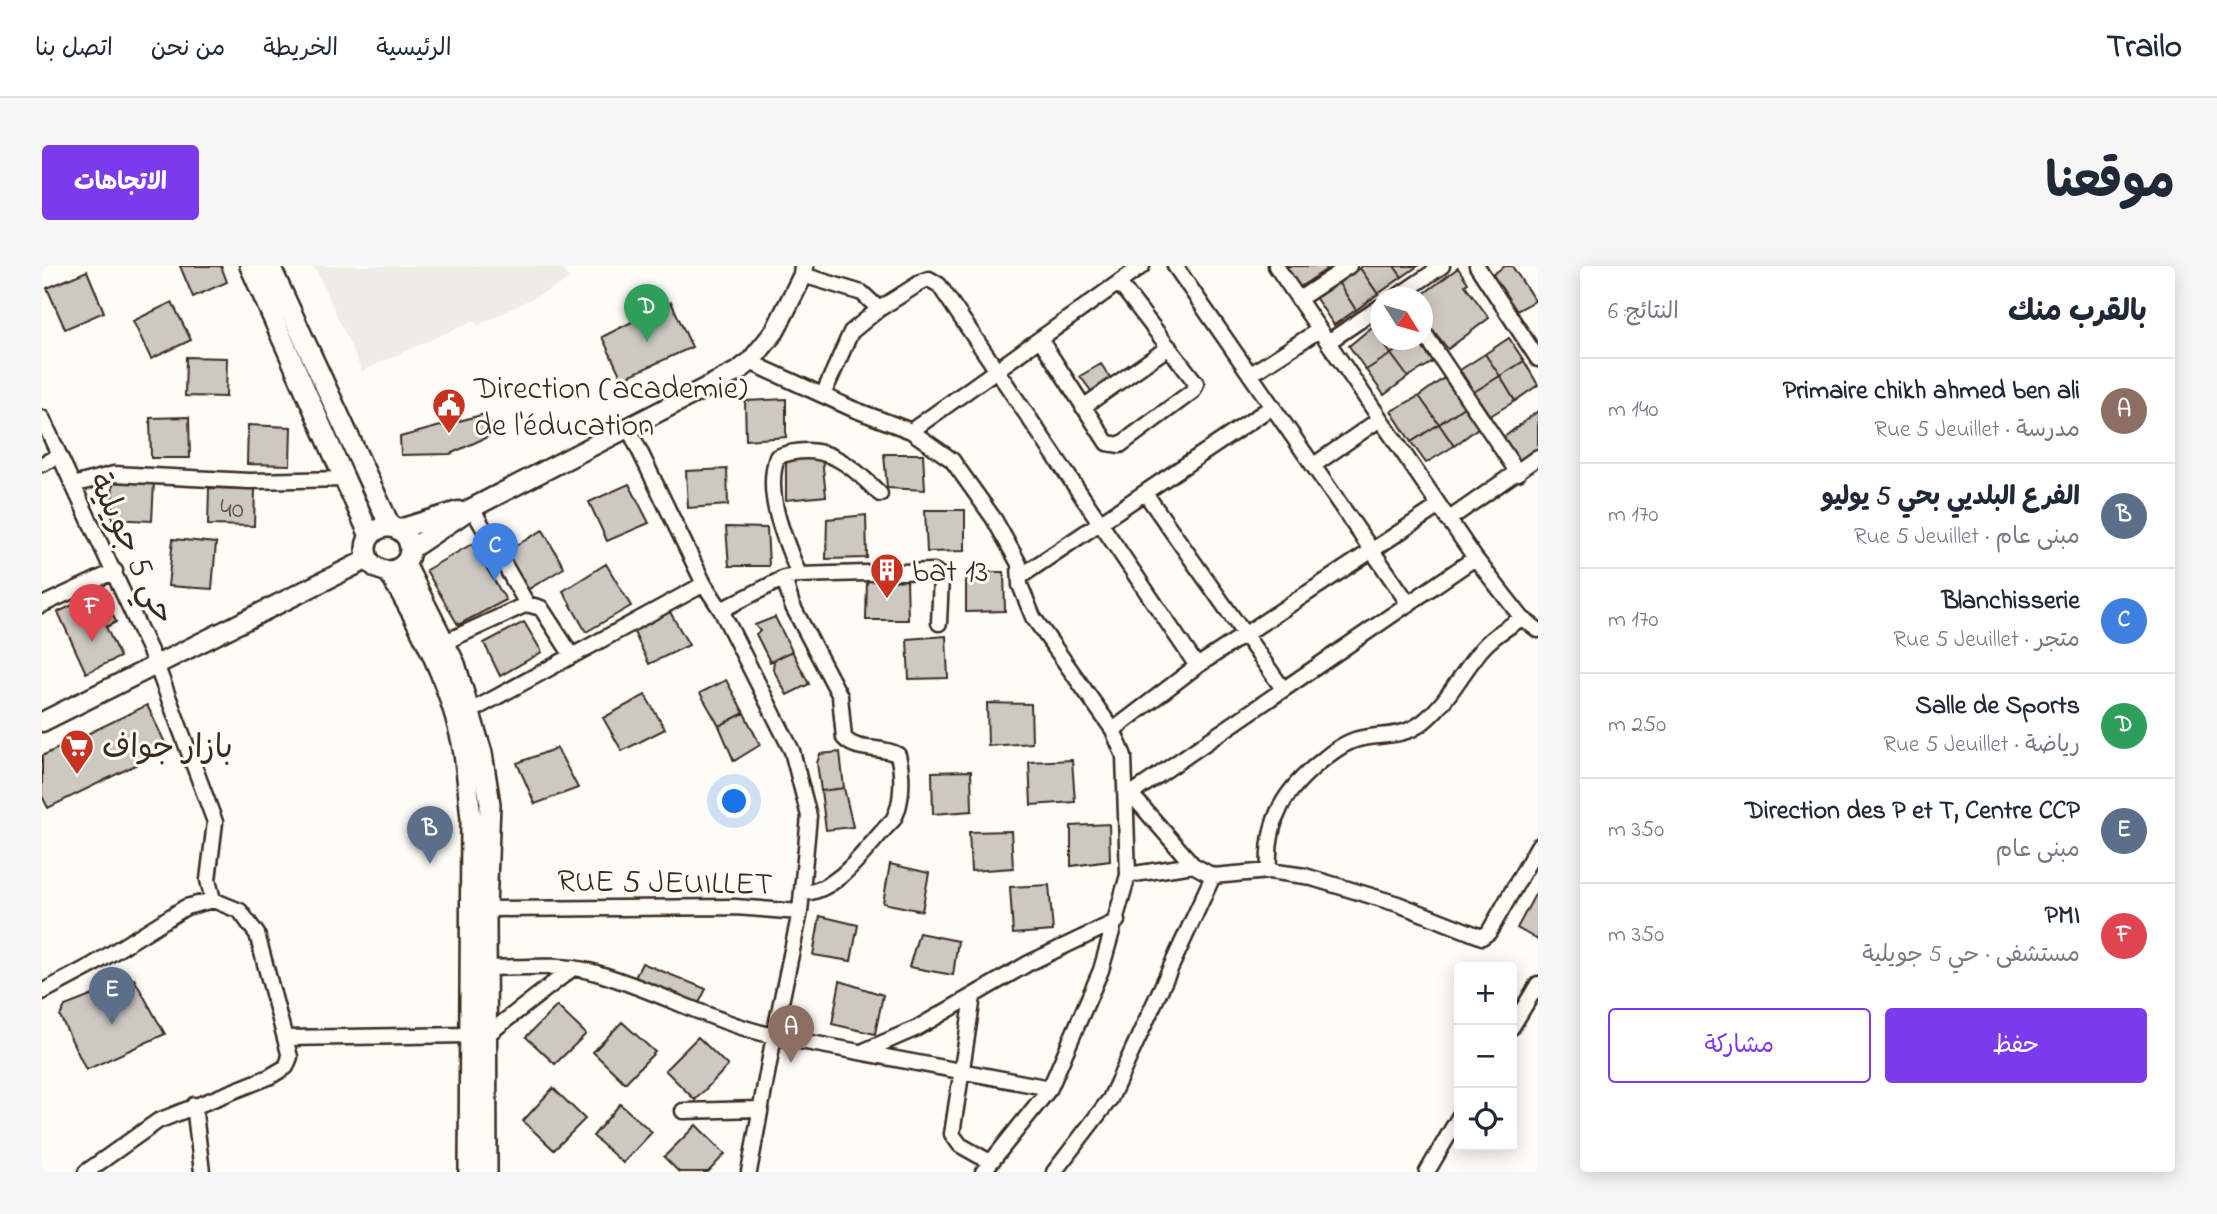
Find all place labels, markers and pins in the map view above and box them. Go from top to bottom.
pin: D [624,284,670,342]
place label: Direction (academie) de l'éducation [473,367,748,451]
public building icon: Direction (academie) de l'éducation [430,386,468,435]
pin: C [472,523,518,581]
place label: bat 13 [912,550,988,597]
building icon: bat 13 [868,551,906,600]
pin: F [69,584,115,642]
place label: بازار جواف [102,726,233,773]
supermarket icon: بازار جواف [58,727,96,776]
pin: B [407,806,453,864]
pin: E [89,967,135,1025]
pin: A [768,1005,814,1063]

